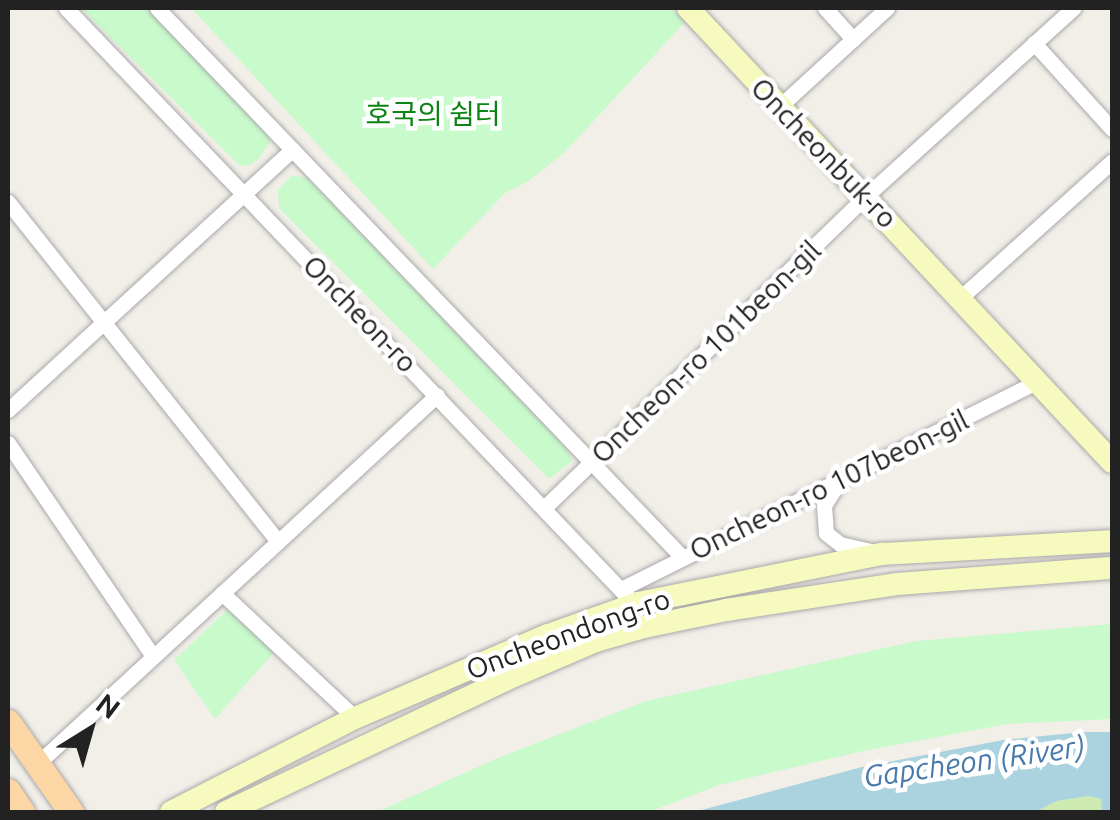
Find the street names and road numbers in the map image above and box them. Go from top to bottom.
street label: Oncheonbuk-ro [744,71,904,235]
street label: Oncheon-ro 101beon-gil [584,234,828,470]
street label: Oncheon-ro [296,249,424,379]
street label: Oncheon-ro 107beon-gil [684,403,974,567]
street label: Oncheondong-ro [461,582,675,686]

